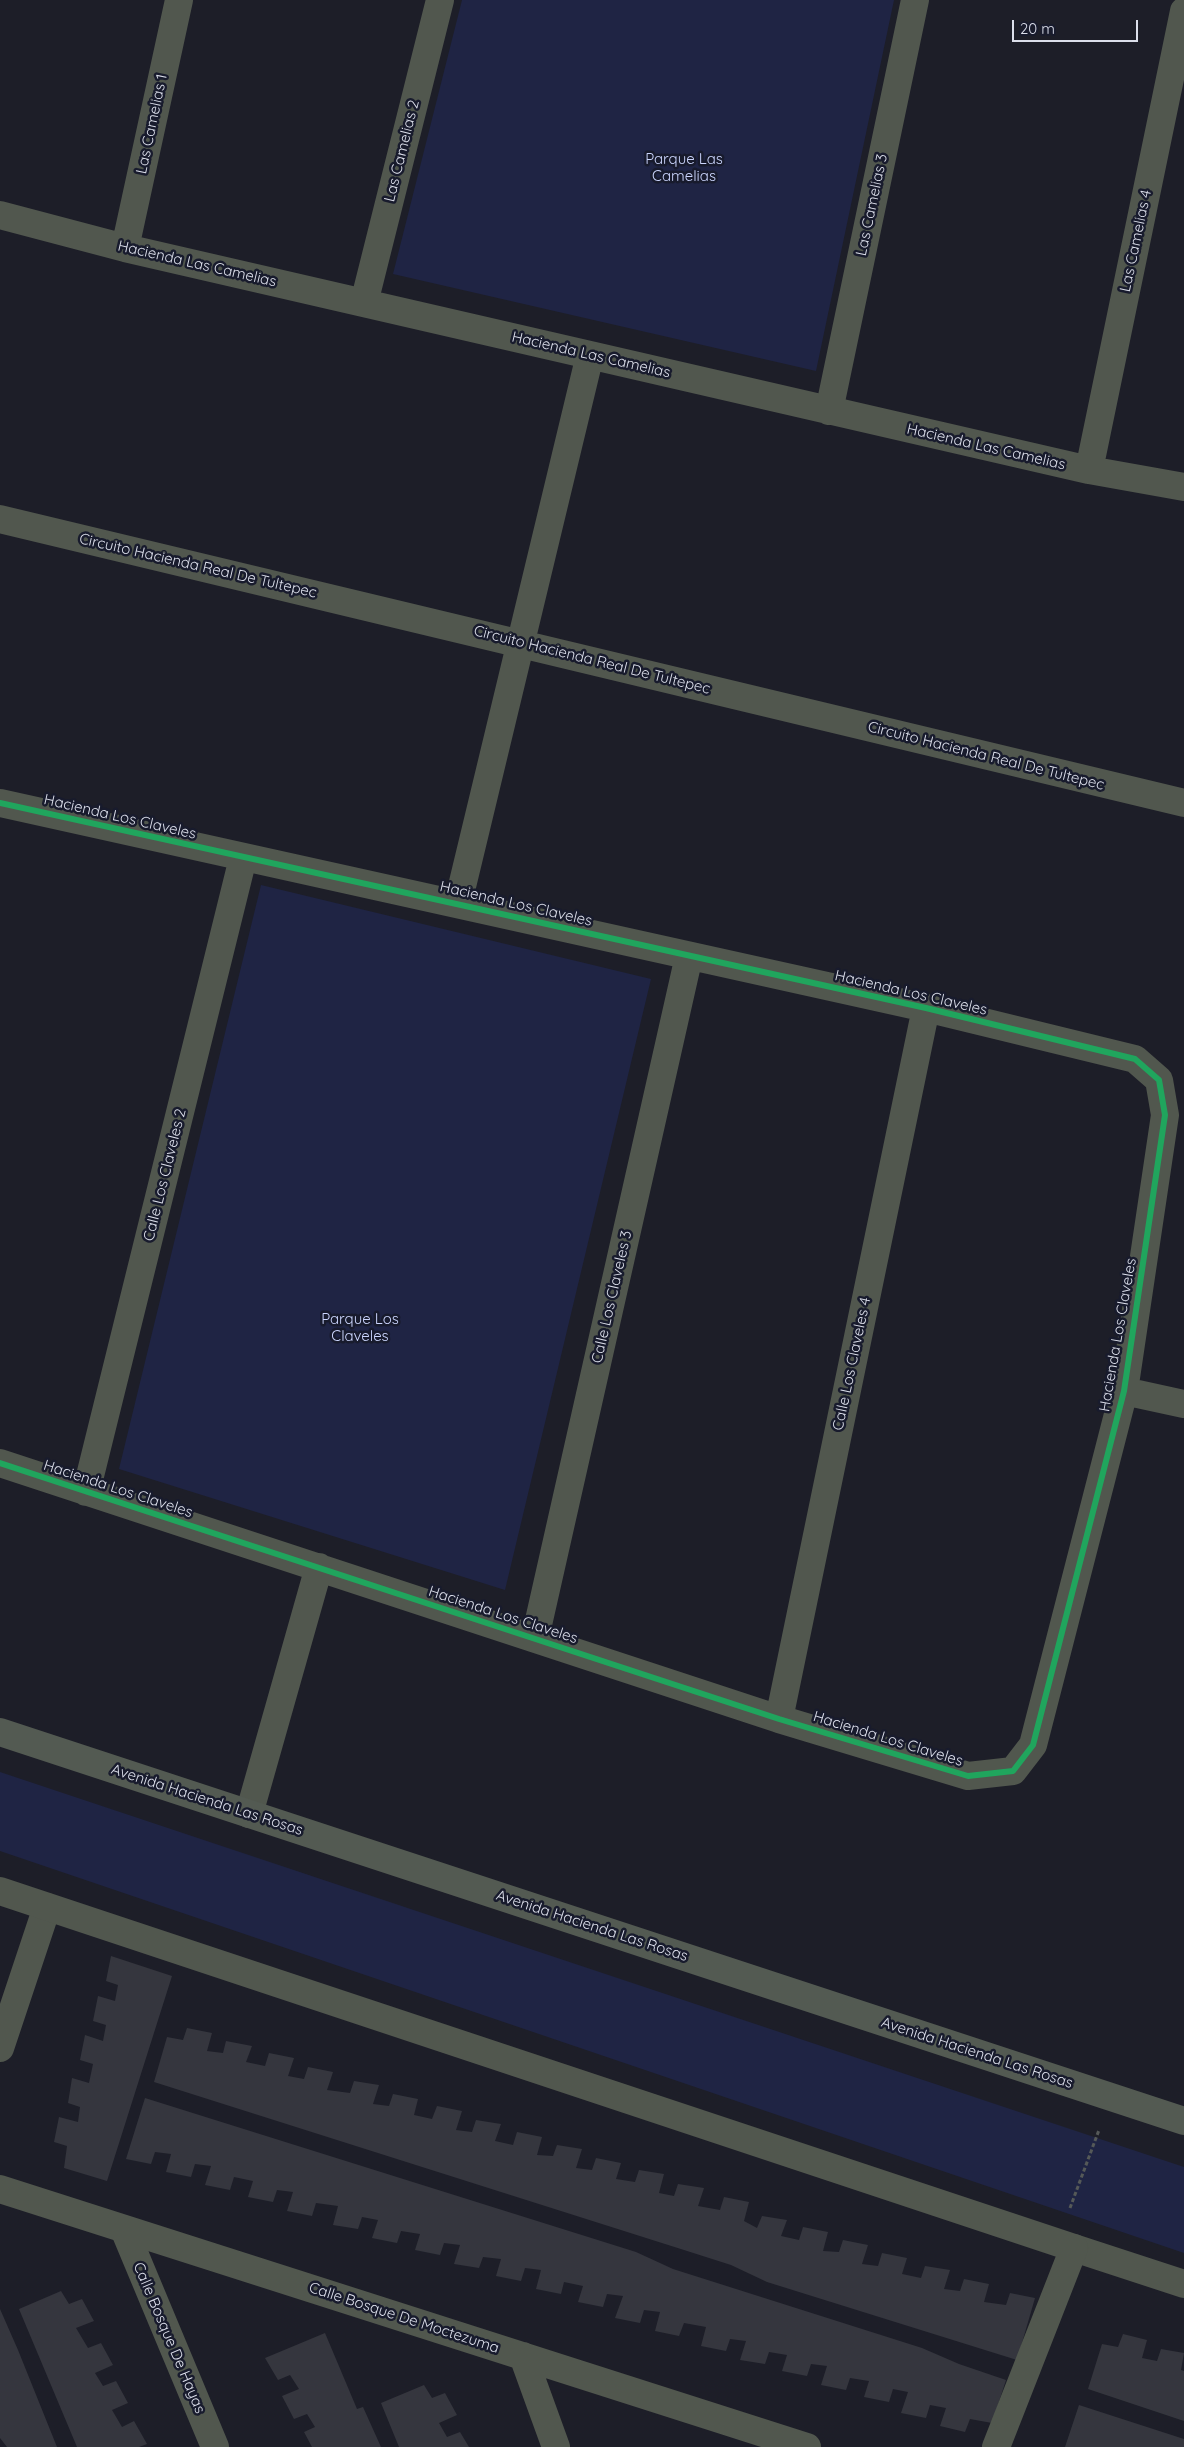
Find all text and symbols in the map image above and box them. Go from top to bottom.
scale bar [1014,10,1140,42]
text: 20 m [1020,19,1055,38]
street label: Las Camelias 1 [133,72,171,176]
street label: Las Camelias 2 [381,98,423,204]
park label: Parque Las Camelias [645,150,723,185]
street label: Las Camelias 3 [852,152,892,258]
street label: Las Camelias 4 [1116,188,1156,294]
street label: Hacienda Las Camelias [116,237,278,291]
street label: Hacienda Las Camelias [510,328,672,382]
street label: Hacienda Las Camelias [905,420,1067,474]
street label: Circuito Hacienda Real De Tultepec [78,530,318,602]
street label: Circuito Hacienda Real De Tultepec [472,622,712,698]
street label: Circuito Hacienda Real De Tultepec [866,718,1106,794]
street label: Hacienda Los Claveles [42,791,198,843]
street label: Hacienda Los Claveles [438,878,594,930]
street label: Hacienda Los Claveles [833,967,989,1019]
street label: Calle Los Claveles 2 [140,1107,190,1243]
street label: Calle Los Claveles 3 [588,1229,636,1365]
street label: Hacienda Los Claveles [1096,1257,1140,1413]
street label: Calle Los Claveles 4 [829,1296,875,1432]
park label: Parque Los Claveles [321,1310,399,1345]
street label: Hacienda Los Claveles [41,1456,195,1522]
street label: Hacienda Los Claveles [426,1582,580,1648]
street label: Hacienda Los Claveles [811,1708,965,1770]
street label: Avenida Hacienda Las Rosas [109,1760,305,1840]
street label: Avenida Hacienda Las Rosas [494,1886,690,1966]
street label: Avenida Hacienda Las Rosas [879,2013,1075,2093]
street label: Calle Bosque De Hayas [129,2260,209,2416]
street label: Calle Bosque De Moctezuma [307,2279,501,2357]

